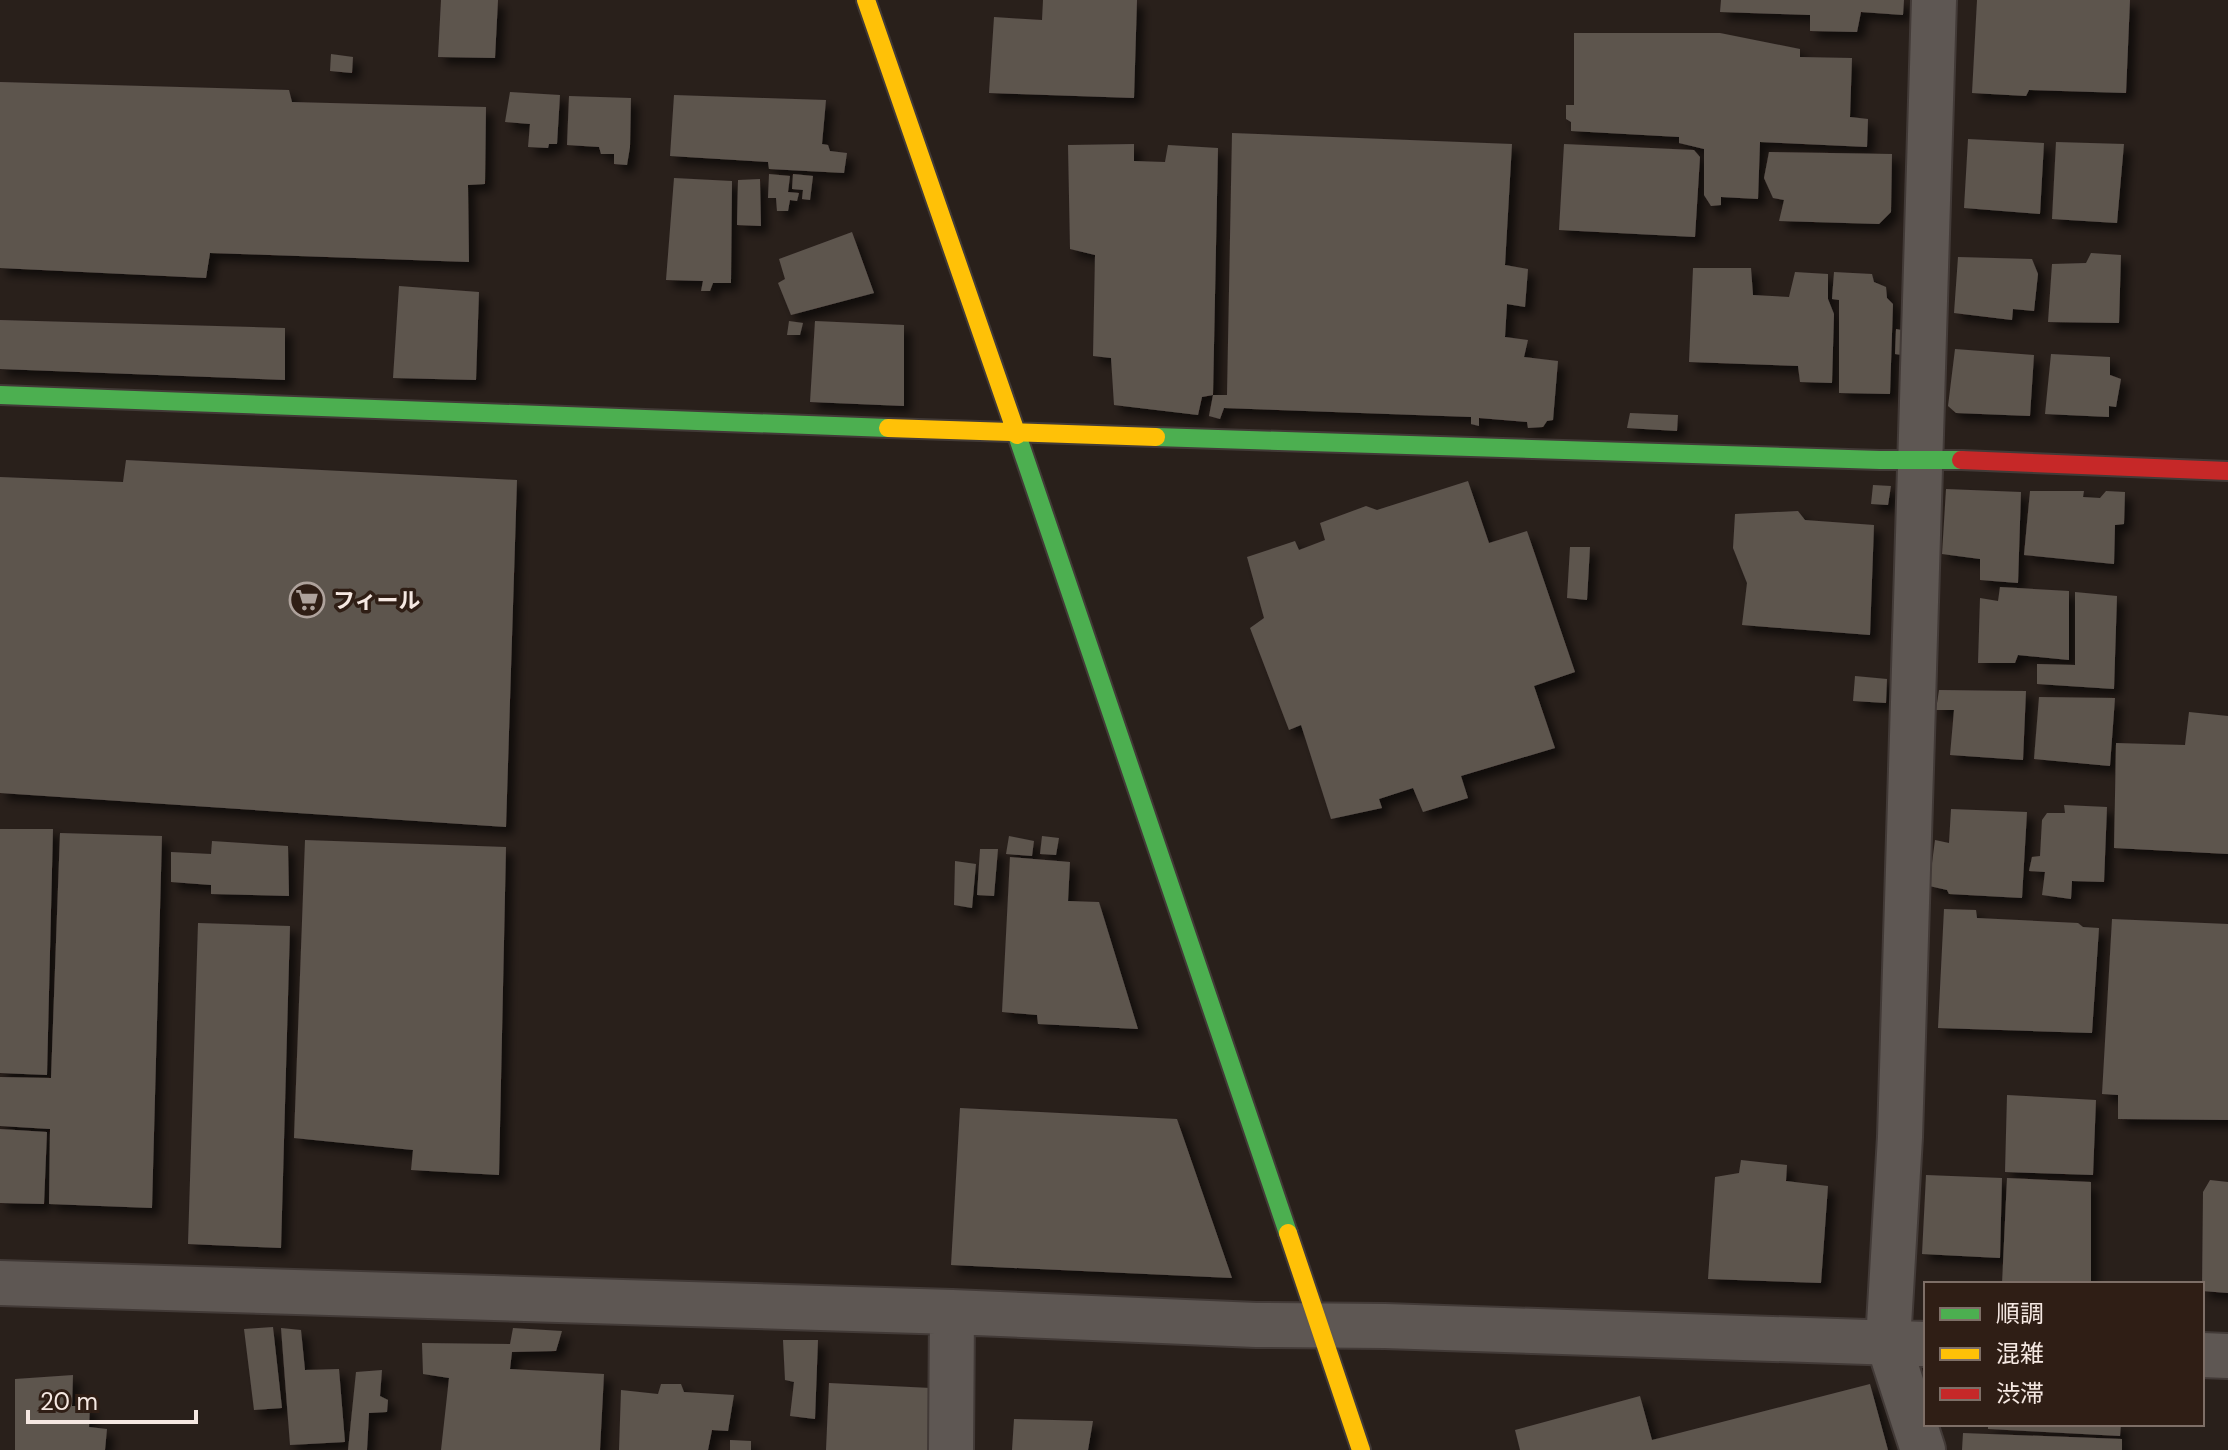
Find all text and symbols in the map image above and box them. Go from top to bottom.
supermarket icon: フィール [288,581,326,619]
place label: フィール [333,586,421,615]
legend [1924,1282,2204,1426]
text: 順調 [1996,1298,2044,1329]
text: 混雑 [1996,1338,2044,1369]
scale bar [28,1374,196,1424]
text: 渋滞 [1996,1378,2044,1409]
text: 20 m [40,1386,98,1417]

